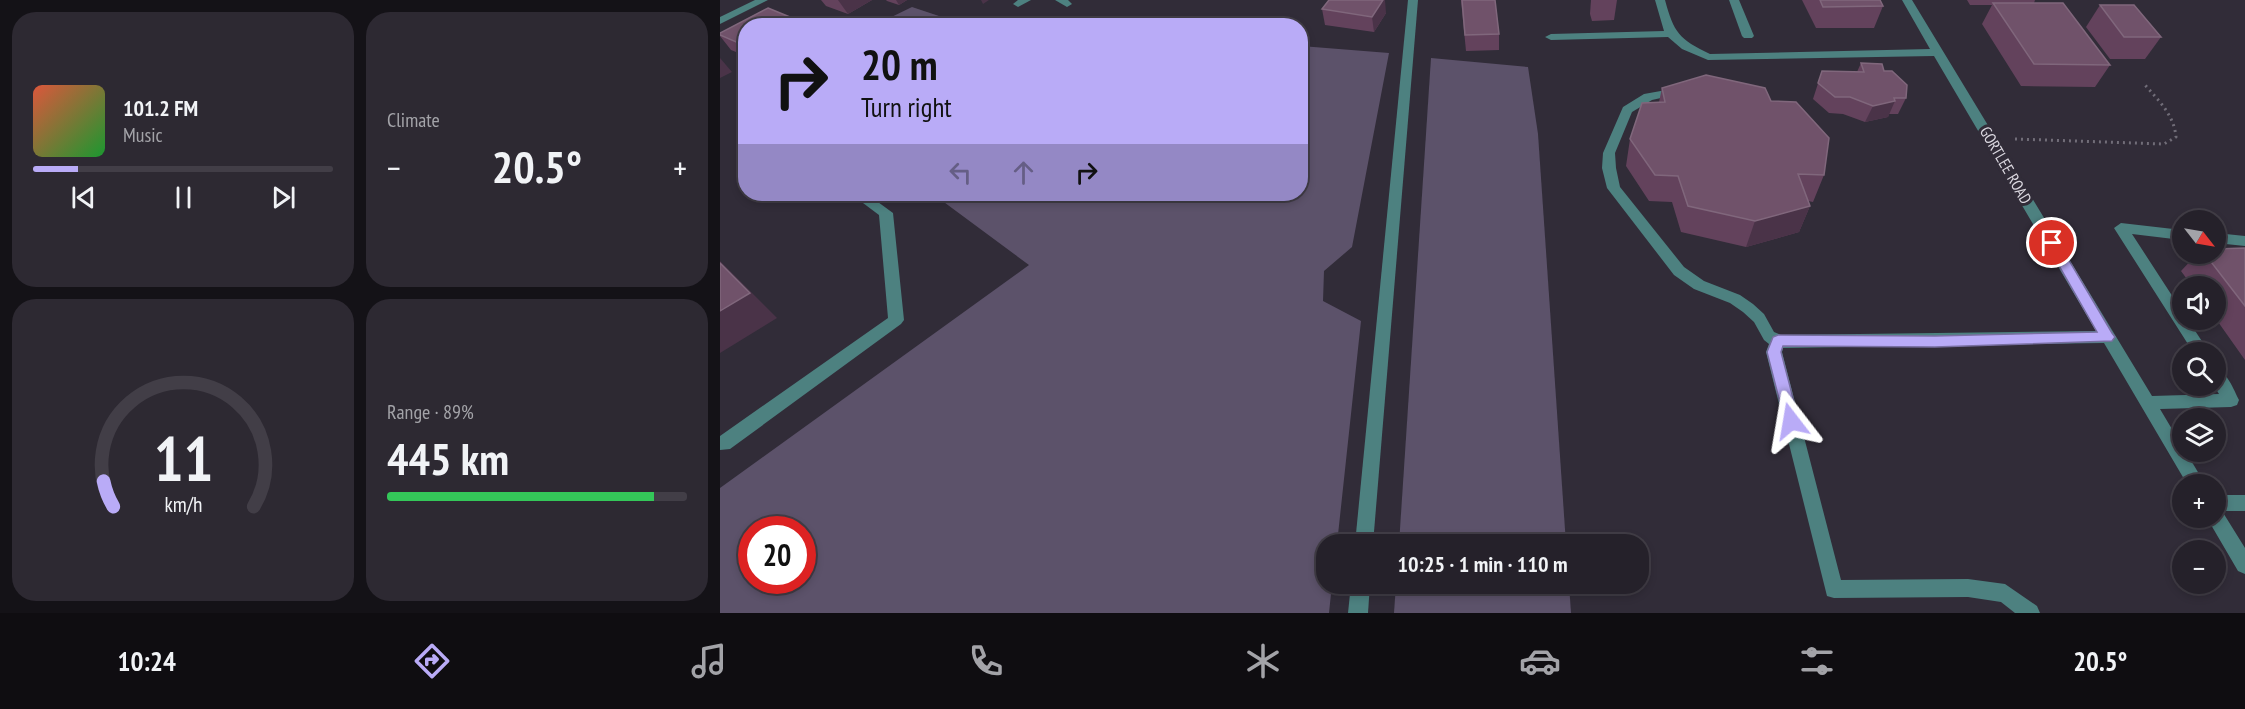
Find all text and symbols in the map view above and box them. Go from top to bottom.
text: 20 m [861,37,938,92]
icon: right [762,42,840,120]
text: Turn right [861,90,952,124]
text: 101.2 FM [123,94,198,122]
text: Climate [387,107,440,133]
text: Music [123,122,163,148]
street label: GORTLEE ROAD [1976,123,2036,207]
text: 20.5° [492,137,582,195]
text: − [387,146,401,189]
text: + [673,146,687,189]
icon: left [944,156,977,189]
icon: ahead [1007,156,1040,189]
icon: right [1070,156,1103,189]
icon: previous [67,181,100,214]
icon: pause [167,181,200,214]
icon: next [267,181,300,214]
north arrow [2172,210,2226,264]
map controls [2172,210,2226,594]
pin [2026,217,2077,268]
icon: arrive [2035,226,2068,259]
button: sound [2172,276,2226,330]
button: search [2172,342,2226,396]
position arrow [1759,389,1823,453]
text: Range · 89% [387,399,474,425]
button: layers [2172,408,2226,462]
text: 11 [153,417,213,498]
text: 445 km [387,429,509,487]
button: + [2172,474,2226,528]
text: km/h [164,490,202,518]
speed limit sign: 20 [738,516,816,594]
button: − [2172,540,2226,594]
text: 10:25 · 1 min · 110 m [1397,550,1568,578]
icon: directions [411,640,453,682]
icon: music [688,640,730,682]
icon: phone [965,640,1007,682]
icon: climate [1242,640,1284,682]
icon: car [1519,640,1561,682]
icon: filters [1796,640,1838,682]
text: 10:24 [118,644,176,678]
text: 20.5° [2073,644,2127,678]

